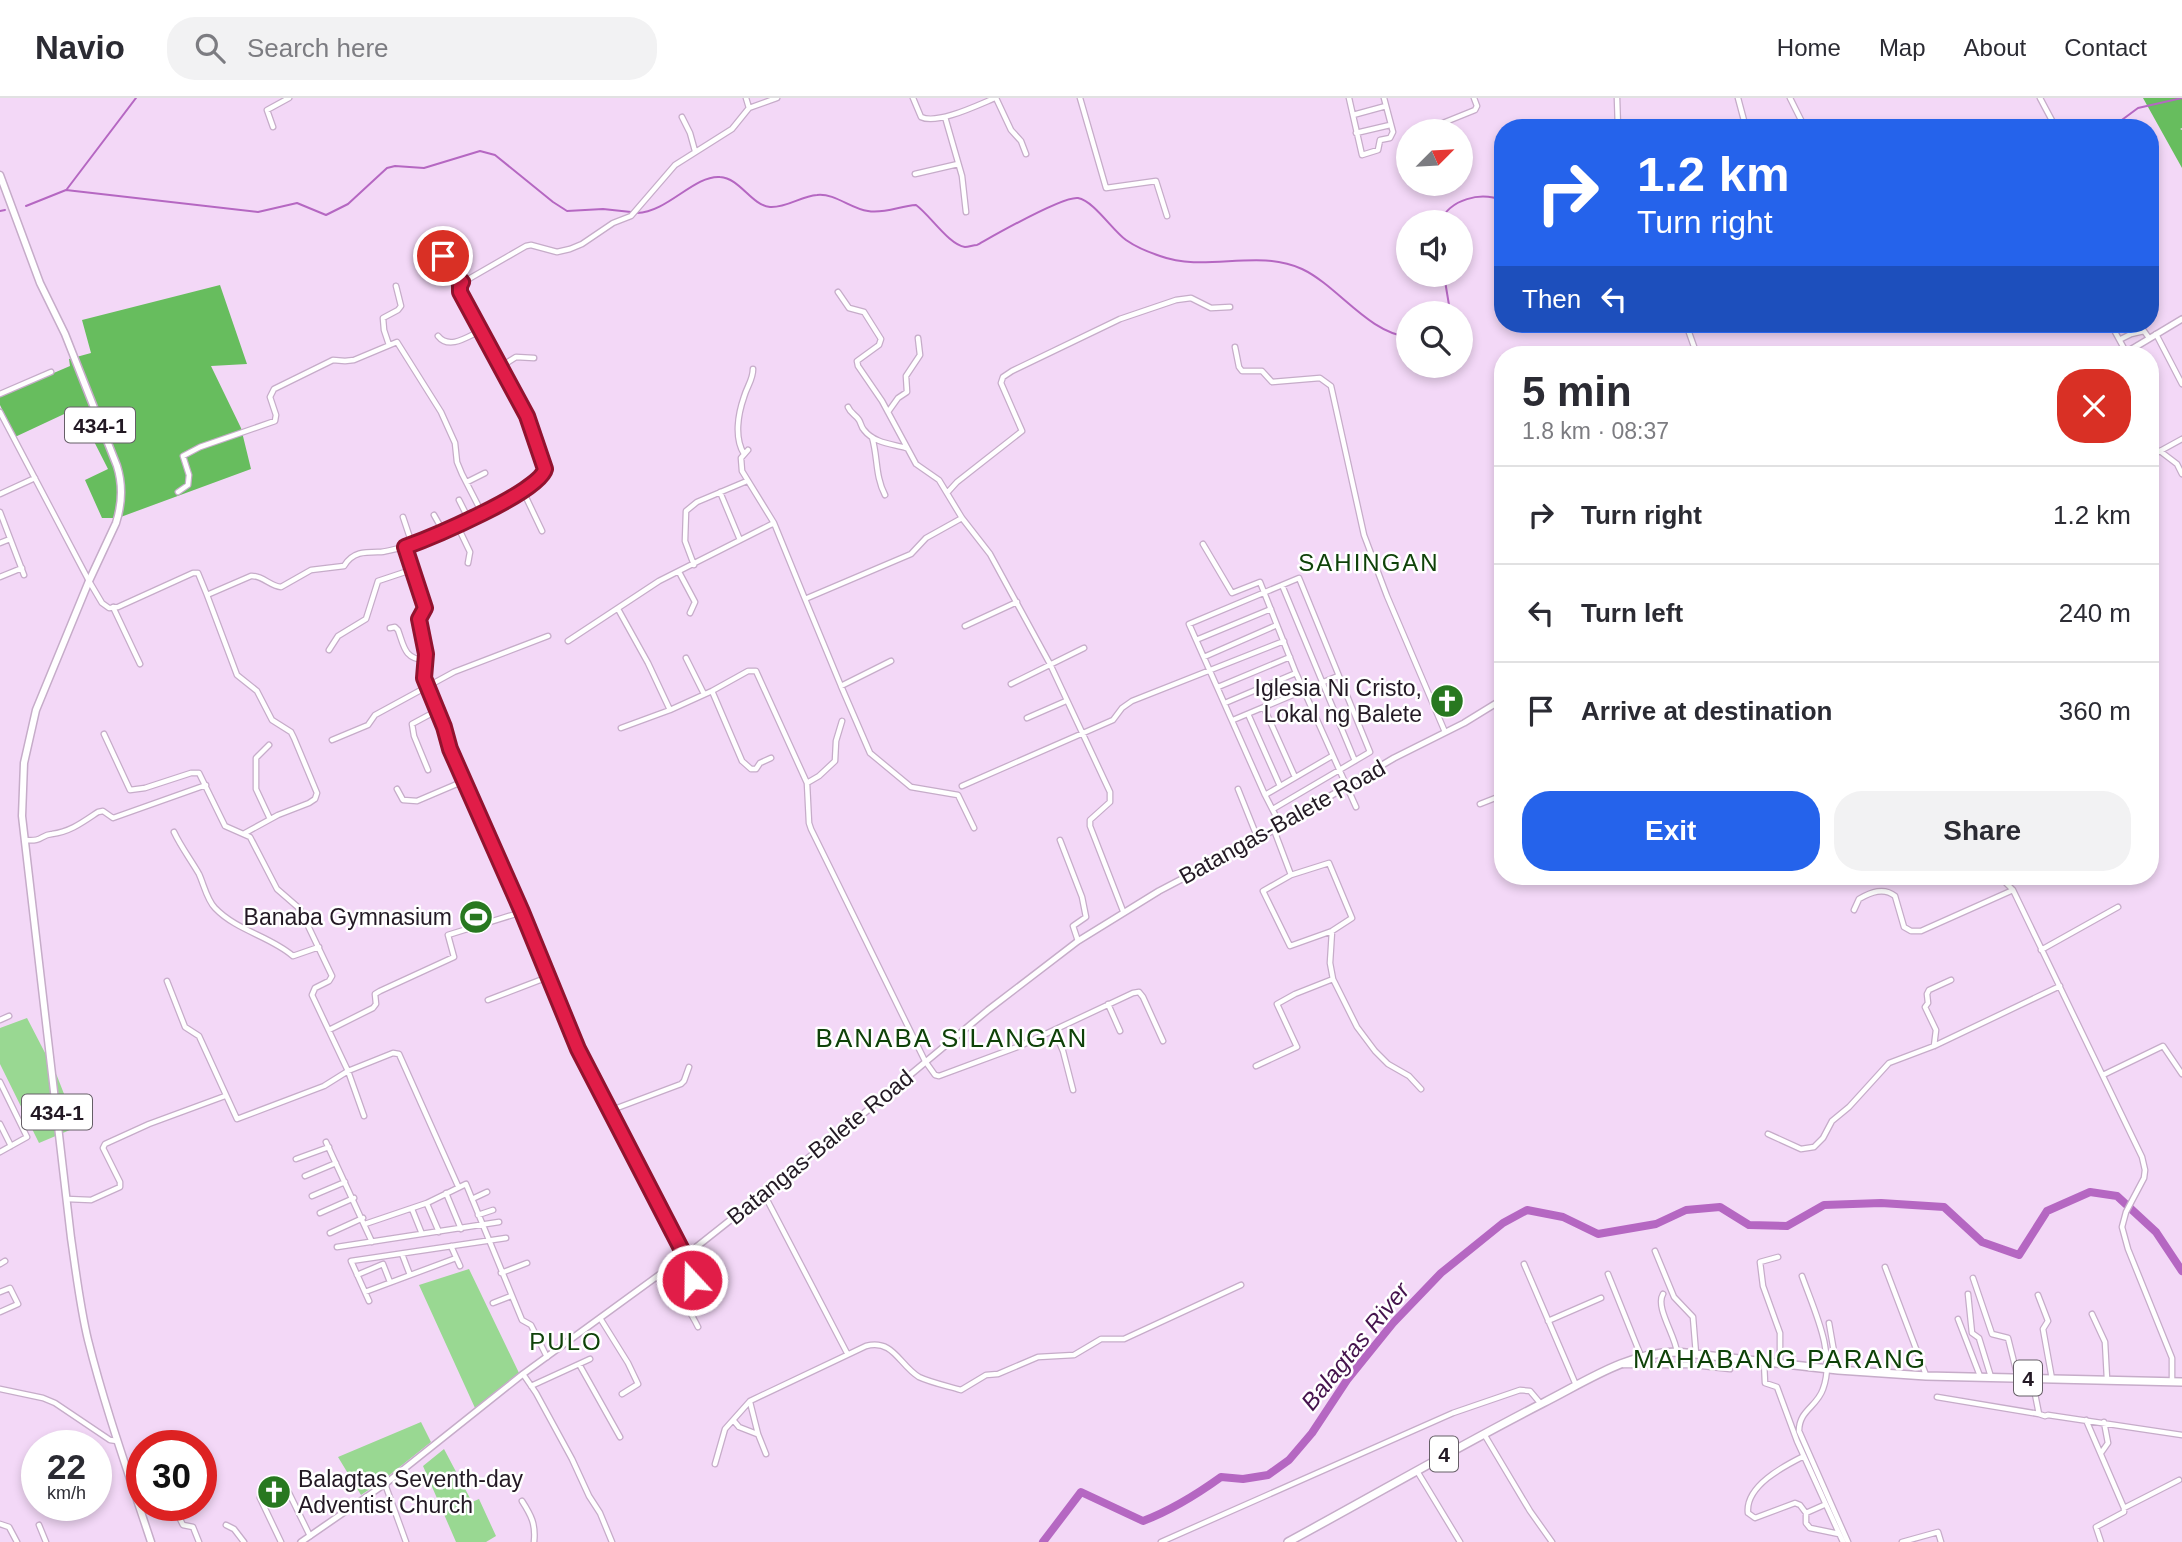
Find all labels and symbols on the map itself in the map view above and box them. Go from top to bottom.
north arrow [1396,119,1474,196]
pin [413,226,473,286]
road number: 434-1 [65,408,135,442]
district label: SAHINGAN [1298,549,1440,576]
place label: Iglesia Ni Cristo, Lokal ng Balete [1255,675,1422,727]
church icon: Iglesia Ni Cristo, Lokal ng Balete [1428,682,1466,720]
street label: Batangas-Balete Road [1174,755,1390,889]
sports icon: Banaba Gymnasium [457,898,495,936]
place label: Banaba Gymnasium [244,904,452,930]
district label: BANABA SILANGAN [816,1023,1088,1053]
street label: Batangas-Balete Road [722,1064,918,1230]
road number: 434-1 [22,1094,92,1130]
position arrow [655,1243,729,1317]
water label: Balagtas River [1295,1276,1415,1415]
district label: PULO [529,1328,603,1355]
district label: MAHABANG PARANG [1633,1344,1927,1374]
road number: 4 [2014,1360,2042,1396]
speed limit sign: 30 [126,1430,217,1521]
road number: 4 [1430,1436,1458,1472]
place label: Balagtas Seventh-day Adventist Church [298,1466,524,1518]
church icon: Balagtas Seventh-day Adventist Church [255,1473,293,1511]

